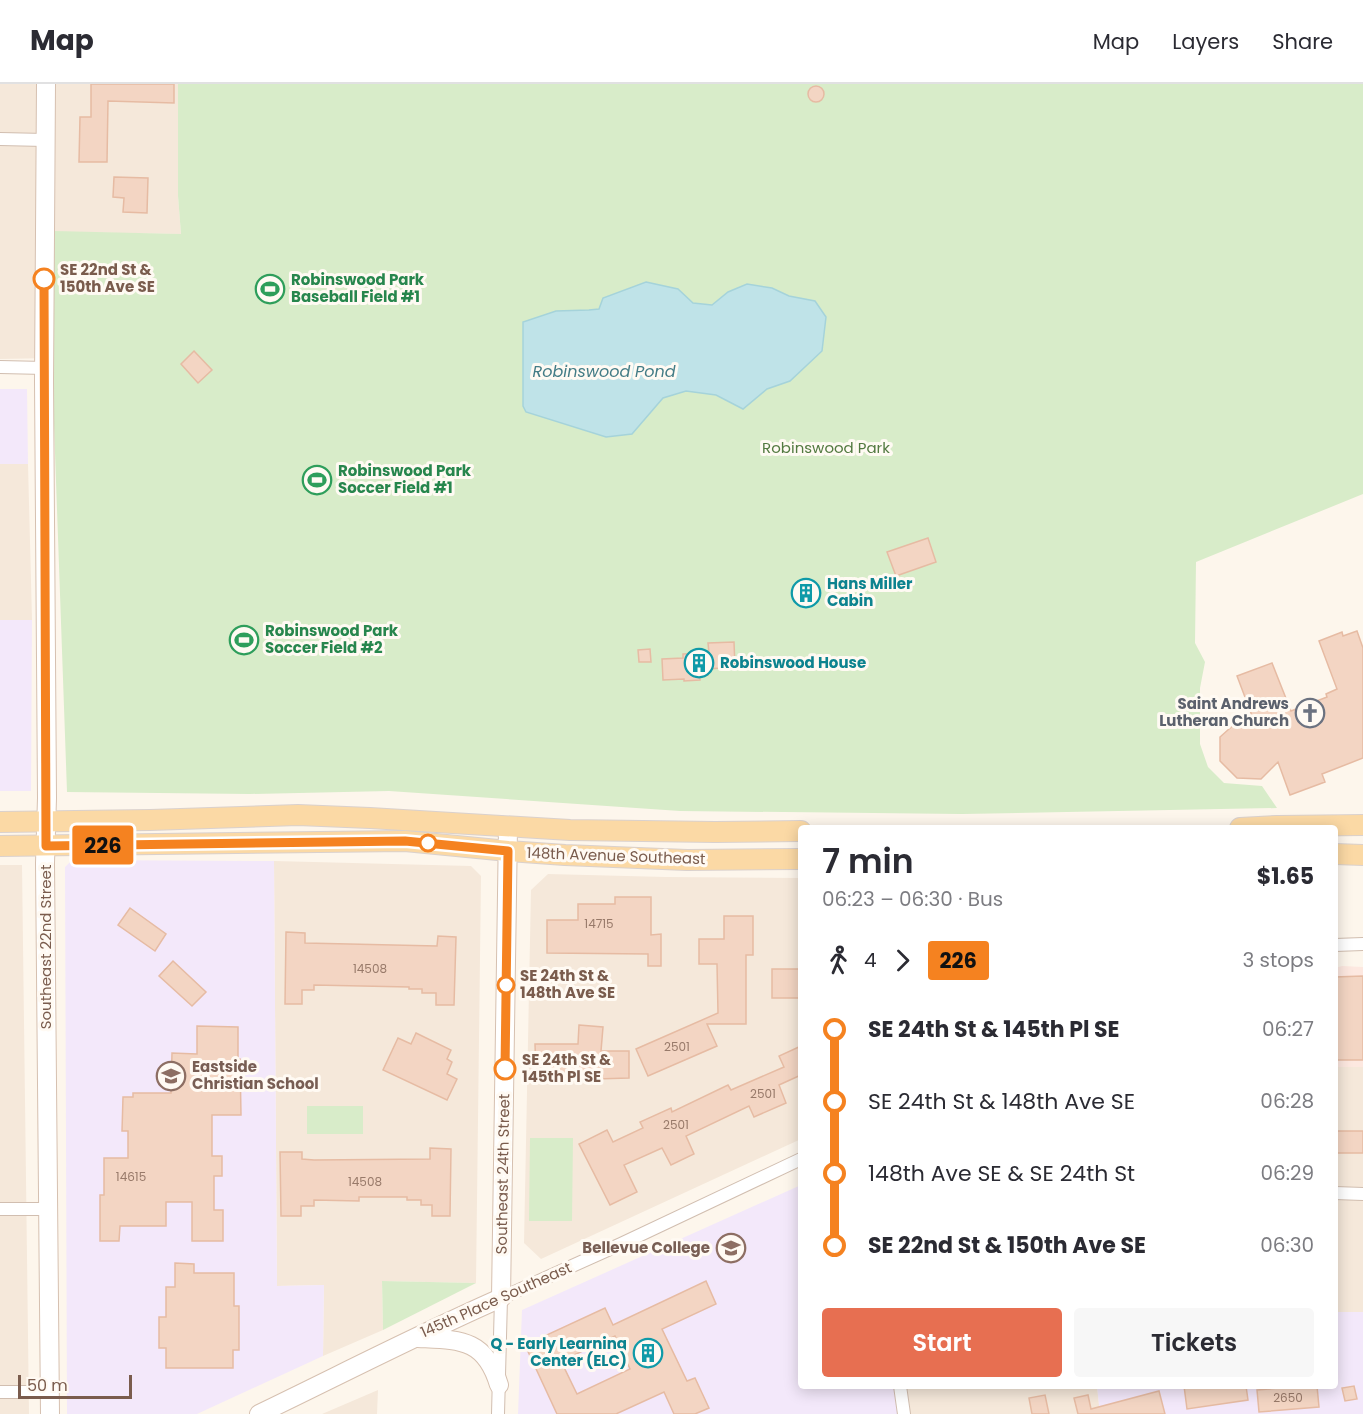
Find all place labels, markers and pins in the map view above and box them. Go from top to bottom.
place label: SE 22nd St & 150th Ave SE [60,259,155,297]
marker: SE 22nd St & 150th Ave SE [33,268,55,290]
place label: Robinswood Park Baseball Field #1 [291,269,425,307]
sports icon: Robinswood Park Baseball Field #1 [254,273,286,305]
place label: Robinswood Park Soccer Field #1 [338,460,472,498]
sports icon: Robinswood Park Soccer Field #1 [301,464,333,496]
place label: Hans Miller Cabin [827,573,913,611]
building icon: Hans Miller Cabin [790,577,822,609]
place label: Robinswood Park Soccer Field #2 [265,620,399,658]
sports icon: Robinswood Park Soccer Field #2 [228,624,260,656]
building icon: Robinswood House [683,647,715,679]
place label: Robinswood House [720,652,866,673]
place label: Saint Andrews Lutheran Church [1159,693,1289,731]
church icon: Saint Andrews Lutheran Church [1294,697,1326,729]
unlabelled marker [419,834,437,852]
place label: SE 24th St & 148th Ave SE [520,965,615,1003]
marker: SE 24th St & 148th Ave SE [497,976,515,994]
place label: SE 24th St & 145th Pl SE [522,1049,611,1087]
place label: Eastside Christian School [192,1056,319,1094]
marker: SE 24th St & 145th Pl SE [494,1058,516,1080]
school or university icon: Eastside Christian School [155,1060,187,1092]
school or university icon: Bellevue College [715,1232,747,1264]
place label: Bellevue College [582,1237,710,1258]
place label: Q - Early Learning Center (ELC) [490,1333,627,1371]
building icon: Q - Early Learning Center (ELC) [632,1337,664,1369]

